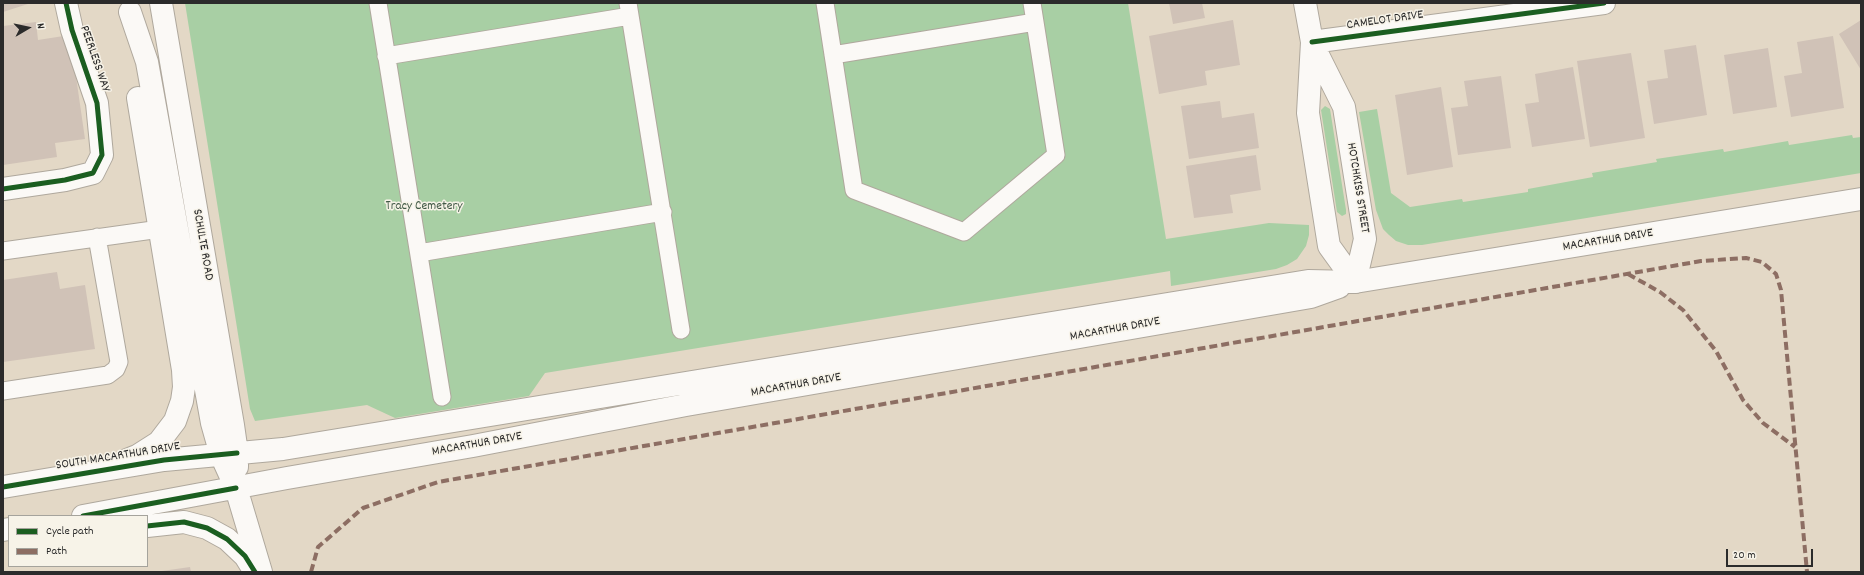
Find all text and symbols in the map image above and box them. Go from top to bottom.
north arrow [8,8,48,48]
street label: CAMELOT DRIVE [1346,8,1424,34]
text: N [32,22,48,30]
street label: PEERLESS WAY [75,24,113,94]
street label: HOTCHKISS STREET [1342,142,1372,234]
park label: Tracy Cemetery [386,199,462,215]
street label: SCHULTE ROAD [188,208,216,282]
street label: MACARTHUR DRIVE [1562,226,1654,256]
street label: MACARTHUR DRIVE [1069,314,1161,346]
street label: MACARTHUR DRIVE [750,370,842,402]
street label: MACARTHUR DRIVE [431,429,523,461]
street label: SOUTH MACARTHUR DRIVE [55,439,181,475]
legend [8,515,148,567]
text: Cycle path [46,523,94,540]
scale bar [1728,541,1815,567]
text: Path [46,543,67,560]
text: 20 m [1733,547,1756,564]

